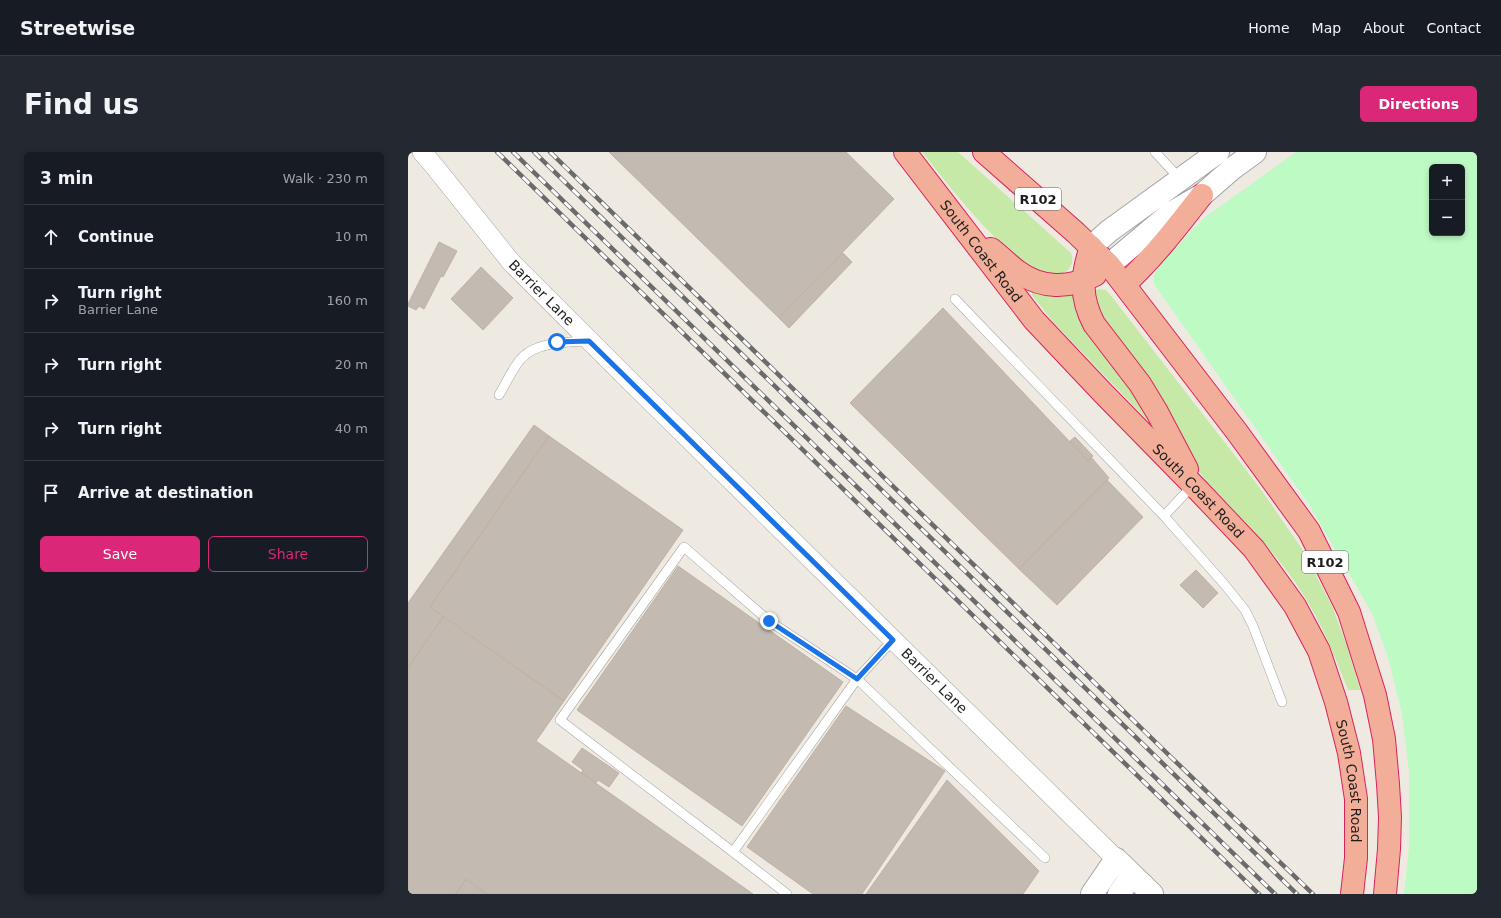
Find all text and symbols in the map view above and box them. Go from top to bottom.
text: Streetwise [20,17,135,39]
text: Home [1248,20,1290,36]
text: Map [1312,20,1341,36]
text: About [1363,20,1405,36]
text: Contact [1427,20,1481,36]
button: Directions [1360,86,1477,122]
text: Find us [24,88,139,121]
map controls [1429,164,1465,236]
button: + [1429,164,1465,200]
text: 3 min [40,168,93,188]
text: Walk · 230 m [283,171,368,186]
road number: R102 [1015,188,1061,210]
street label: South Coast Road [937,197,1025,305]
button: − [1429,200,1465,236]
icon: ahead [40,226,62,248]
text: Continue [78,228,154,246]
text: 10 m [335,229,368,244]
street label: Barrier Lane [506,257,578,329]
text: Turn right [78,284,162,302]
icon: right [40,290,62,312]
text: 160 m [326,293,368,308]
text: Barrier Lane [78,302,158,317]
route start [548,333,566,351]
icon: right [40,354,62,376]
text: Turn right [78,356,162,374]
text: 20 m [335,357,368,372]
icon: right [40,418,62,440]
text: Turn right [78,420,162,438]
text: 40 m [335,421,368,436]
street label: South Coast Road [1149,441,1247,541]
icon: arrive [40,482,62,504]
text: Arrive at destination [78,484,253,502]
button: Save [40,536,200,572]
button: Share [208,536,368,572]
road number: R102 [1302,551,1348,573]
route end [760,612,778,630]
street label: Barrier Lane [898,645,971,716]
street label: South Coast Road [1333,718,1364,843]

